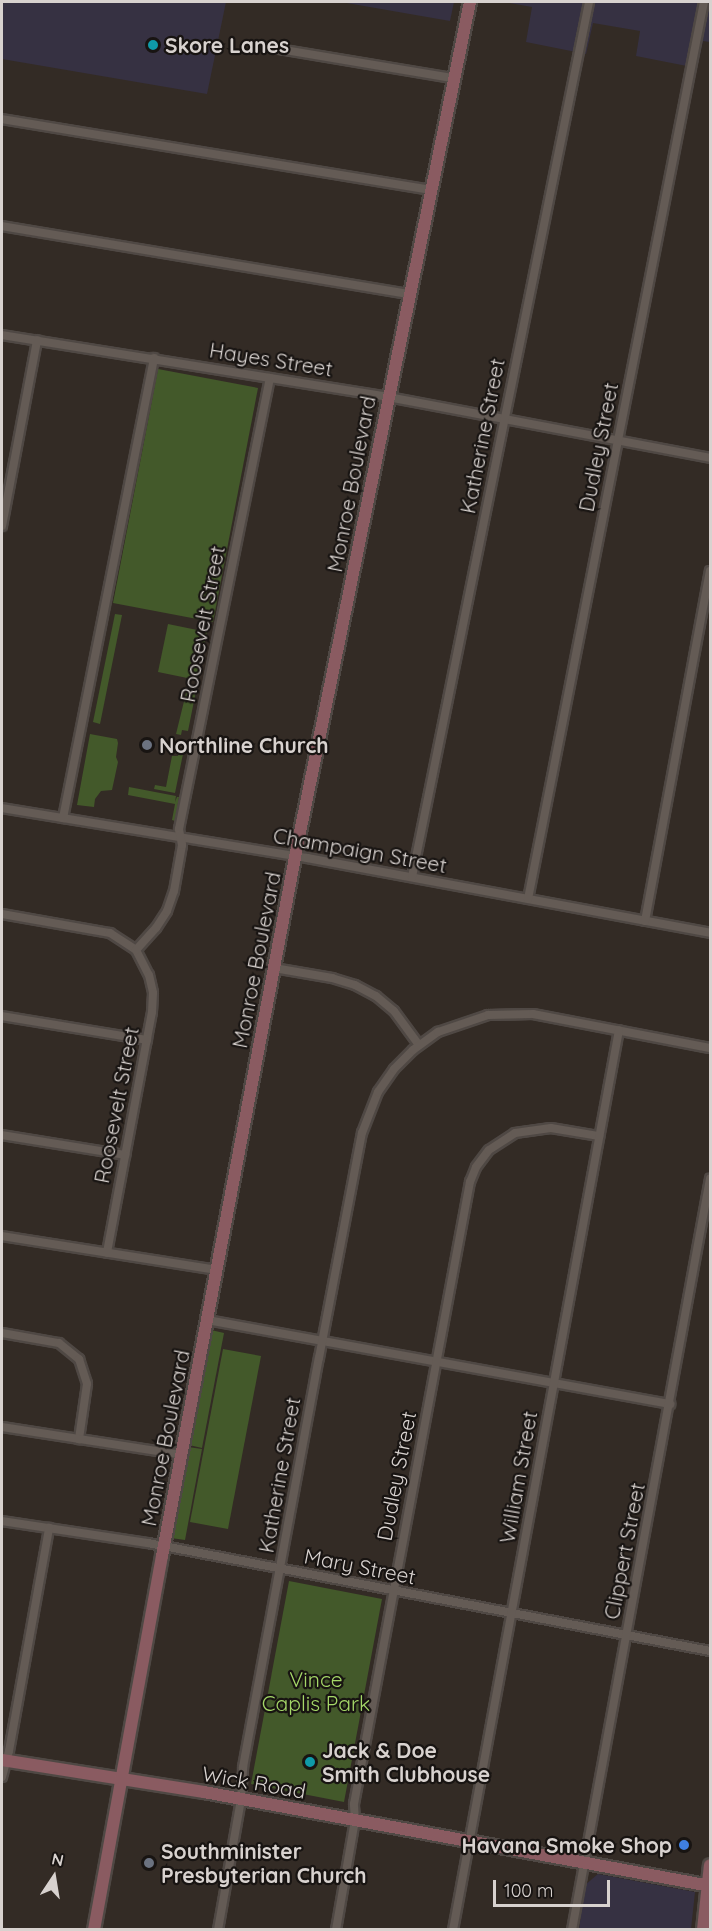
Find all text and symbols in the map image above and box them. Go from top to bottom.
place label: Skore Lanes [165,32,289,58]
marker: Skore Lanes [146,38,160,52]
street label: Hayes Street [208,337,334,381]
street label: Katherine Street [455,356,509,516]
street label: Dudley Street [573,380,623,514]
street label: Monroe Boulevard [322,394,380,574]
street label: Roosevelt Street [174,544,230,704]
place label: Northline Church [159,732,329,758]
marker: Northline Church [140,738,154,752]
street label: Champaign Street [271,822,449,878]
street label: Monroe Boulevard [227,870,285,1050]
street label: Roosevelt Street [88,1025,144,1185]
street label: Monroe Boulevard [136,1348,194,1528]
street label: Katherine Street [253,1395,305,1555]
street label: Dudley Street [371,1409,421,1543]
street label: William Street [494,1409,542,1545]
street label: Clippert Street [598,1481,650,1621]
street label: Mary Street [302,1543,418,1589]
park label: Vince Caplis Park [262,1666,370,1716]
place label: Jack & Doe Smith Clubhouse [322,1737,490,1787]
marker: Jack & Doe Smith Clubhouse [303,1755,317,1769]
street label: Wick Road [200,1760,308,1804]
place label: Havana Smoke Shop [462,1832,672,1858]
place label: Southminister Presbyterian Church [161,1838,367,1888]
marker: Havana Smoke Shop [677,1838,691,1852]
north arrow [24,1847,84,1907]
text: N [50,1848,66,1870]
marker: Southminister Presbyterian Church [142,1856,156,1870]
scale bar [496,1868,613,1906]
text: 100 m [504,1879,553,1902]

